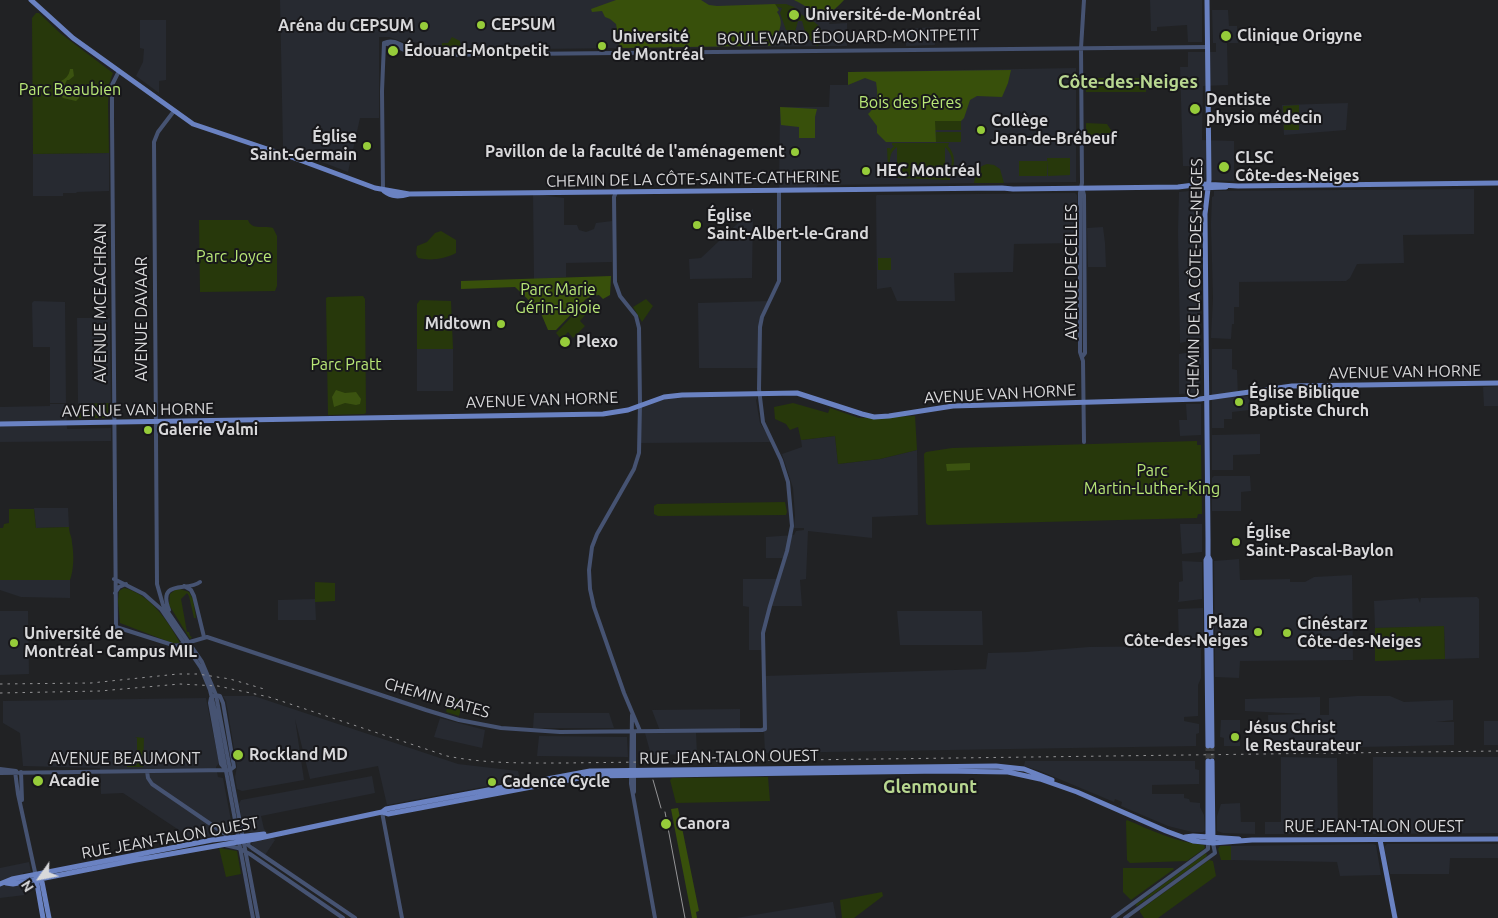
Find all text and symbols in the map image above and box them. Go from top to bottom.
place label: Université-de-Montréal [805,5,981,25]
marker: Université-de-Montréal [787,8,801,22]
place label: CEPSUM [491,15,555,35]
place label: Aréna du CEPSUM [278,16,414,36]
marker: CEPSUM [475,19,487,31]
marker: Aréna du CEPSUM [418,20,430,32]
street label: BOULEVARD ÉDOUARD-MONTPETIT [717,25,979,49]
place label: Clinique Origyne [1237,26,1362,46]
place label: Université de Montréal [612,27,704,65]
marker: Clinique Origyne [1219,29,1233,43]
marker: Université de Montréal [596,40,608,52]
place label: Édouard-Montpetit [404,41,549,61]
marker: Édouard-Montpetit [386,44,400,58]
district label: Côte-des-Neiges [1058,71,1198,93]
park label: Parc Beaubien [19,80,121,100]
place label: Dentiste physio médecin [1206,90,1322,128]
park label: Bois des Pères [859,93,961,113]
marker: Dentiste physio médecin [1188,102,1202,116]
place label: Collège Jean-de-Brébeuf [991,111,1117,149]
marker: Collège Jean-de-Brébeuf [975,124,987,136]
place label: Église Saint-Germain [250,127,357,165]
marker: Église Saint-Germain [361,140,373,152]
place label: Pavillon de la faculté de l'aménagement [485,142,785,162]
marker: Pavillon de la faculté de l'aménagement [789,146,801,158]
place label: CLSC Côte-des-Neiges [1235,148,1359,186]
street label: CHEMIN DE LA CÔTE-DES-NEIGES [1183,158,1207,398]
marker: CLSC Côte-des-Neiges [1217,160,1231,174]
place label: HEC Montréal [876,161,980,181]
marker: HEC Montréal [860,165,872,177]
street label: CHEMIN DE LA CÔTE-SAINTE-CATHERINE [546,167,840,191]
street label: AVENUE DECELLES [1062,204,1082,340]
place label: Église Saint-Albert-le-Grand [707,206,869,244]
marker: Église Saint-Albert-le-Grand [691,219,703,231]
street label: AVENUE MCEACHRAN [91,223,111,383]
park label: Parc Joyce [196,247,272,267]
street label: AVENUE DAVAAR [132,256,152,382]
park label: Parc Marie Gérin-Lajoie [515,280,601,318]
place label: Midtown [425,314,491,334]
marker: Midtown [495,318,507,330]
place label: Plexo [576,332,618,352]
marker: Plexo [558,335,572,349]
park label: Parc Pratt [310,355,382,375]
street label: AVENUE VAN HORNE [1329,361,1481,383]
street label: AVENUE VAN HORNE [923,380,1077,408]
place label: Église Biblique Baptiste Church [1249,383,1369,421]
street label: AVENUE VAN HORNE [465,388,619,412]
marker: Église Biblique Baptiste Church [1233,396,1245,408]
street label: AVENUE VAN HORNE [62,399,214,421]
place label: Galerie Valmi [158,420,258,440]
marker: Galerie Valmi [142,424,154,436]
park label: Parc Martin-Luther-King [1084,461,1220,499]
place label: Église Saint-Pascal-Baylon [1246,523,1394,561]
marker: Église Saint-Pascal-Baylon [1230,536,1242,548]
place label: Plaza Côte-des-Neiges [1124,613,1248,651]
place label: Cinéstarz Côte-des-Neiges [1297,614,1421,652]
place label: Université de Montréal - Campus MIL [24,624,197,662]
marker: Plaza Côte-des-Neiges [1252,626,1264,638]
marker: Cinéstarz Côte-des-Neiges [1281,627,1293,639]
marker: Université de Montréal - Campus MIL [8,637,20,649]
street label: CHEMIN BATES [382,674,492,722]
place label: Jésus Christ le Restaurateur [1245,718,1361,756]
marker: Jésus Christ le Restaurateur [1229,731,1241,743]
place label: Rockland MD [249,745,348,765]
street label: RUE JEAN-TALON OUEST [639,746,819,768]
marker: Rockland MD [231,748,245,762]
street label: AVENUE BEAUMONT [49,749,201,769]
place label: Acadie [49,771,100,791]
place label: Cadence Cycle [502,772,610,792]
marker: Acadie [31,774,45,788]
marker: Cadence Cycle [486,776,498,788]
district label: Glenmount [883,776,977,798]
street label: RUE JEAN-TALON OUEST [80,813,260,863]
place label: Canora [677,814,730,834]
marker: Canora [659,817,673,831]
street label: RUE JEAN-TALON OUEST [1284,817,1464,837]
north arrow [15,853,65,903]
text: N [18,877,37,895]

